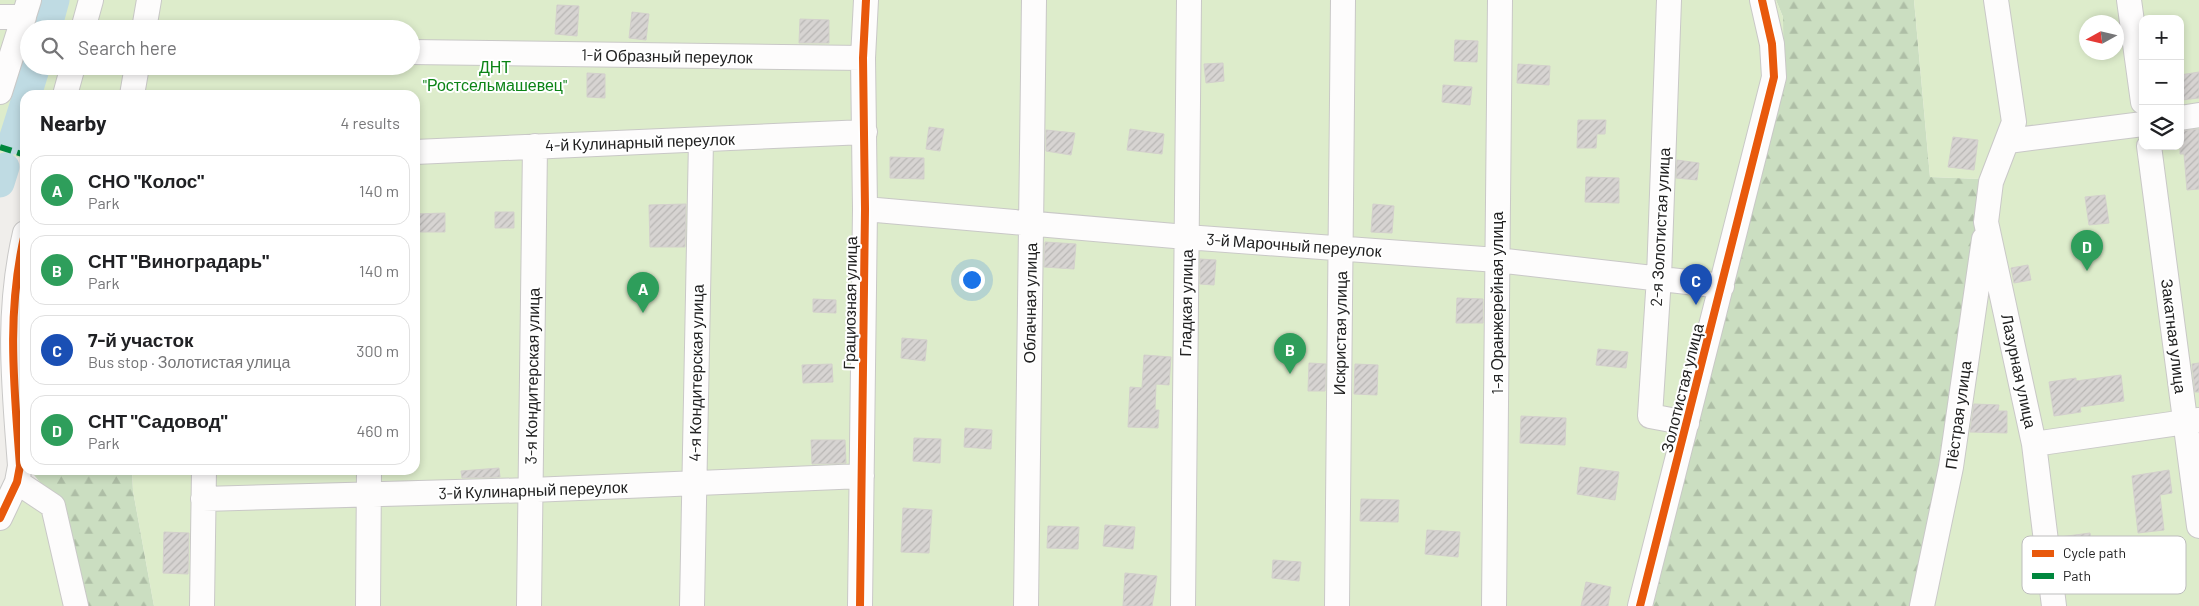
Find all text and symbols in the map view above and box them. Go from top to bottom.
north arrow [2079,15,2124,60]
map controls [2139,15,2184,150]
button: + [2139,15,2184,60]
search box [20,20,420,75]
icon: search [38,34,66,62]
text: Search here [78,36,177,59]
street label: 1-й Образный переулок [581,45,754,67]
park label: ДНТ "Ростсельмашевец" [423,57,567,94]
button: − [2139,60,2184,105]
button: layers [2139,105,2184,150]
text: Nearby [40,110,106,135]
text: 4 results [340,113,400,132]
street label: 4-й Кулинарный переулок [545,129,736,154]
street label: 2-я Золотистая улица [1646,147,1673,307]
text: СНО "Колос" [88,169,204,192]
text: A [52,181,62,200]
text: 140 m [359,181,399,200]
text: Park [88,193,119,212]
street label: 1-я Оранжерейная улица [1487,212,1506,394]
street label: 3-й Марочный переулок [1206,229,1383,260]
pin: D [2071,230,2103,271]
street label: Грациозная улица [839,236,860,370]
street label: Облачная улица [1019,242,1040,363]
text: СНТ "Виноградарь" [88,249,269,272]
street label: Гладкая улица [1175,249,1196,357]
text: B [52,261,62,280]
text: 140 m [359,261,399,280]
pin: C [1680,264,1712,305]
your location [959,267,985,293]
street label: Искристая улица [1329,271,1350,395]
pin: A [627,272,659,313]
text: Park [88,273,119,292]
street label: Закатная улица [2158,278,2191,394]
street label: 4-я Кондитерская улица [684,284,707,462]
street label: 3-я Кондитерская улица [520,287,543,465]
street label: Лазурная улица [1998,312,2041,430]
street label: Золотистая улица [1656,321,1707,454]
text: 7-й участок [88,328,194,351]
pin: B [1274,333,1306,374]
text: C [52,341,62,360]
text: 300 m [356,341,399,360]
text: Bus stop · Золотистая улица [88,352,290,371]
street label: Пёстрая улица [1940,359,1975,470]
text: СНТ "Садовод" [88,409,228,432]
text: D [52,421,62,440]
text: 460 m [356,421,399,440]
text: Park [88,433,119,452]
street label: 3-й Кулинарный переулок [438,477,629,502]
legend [2022,536,2186,594]
text: Cycle path [2063,544,2126,561]
text: Path [2063,567,2091,584]

